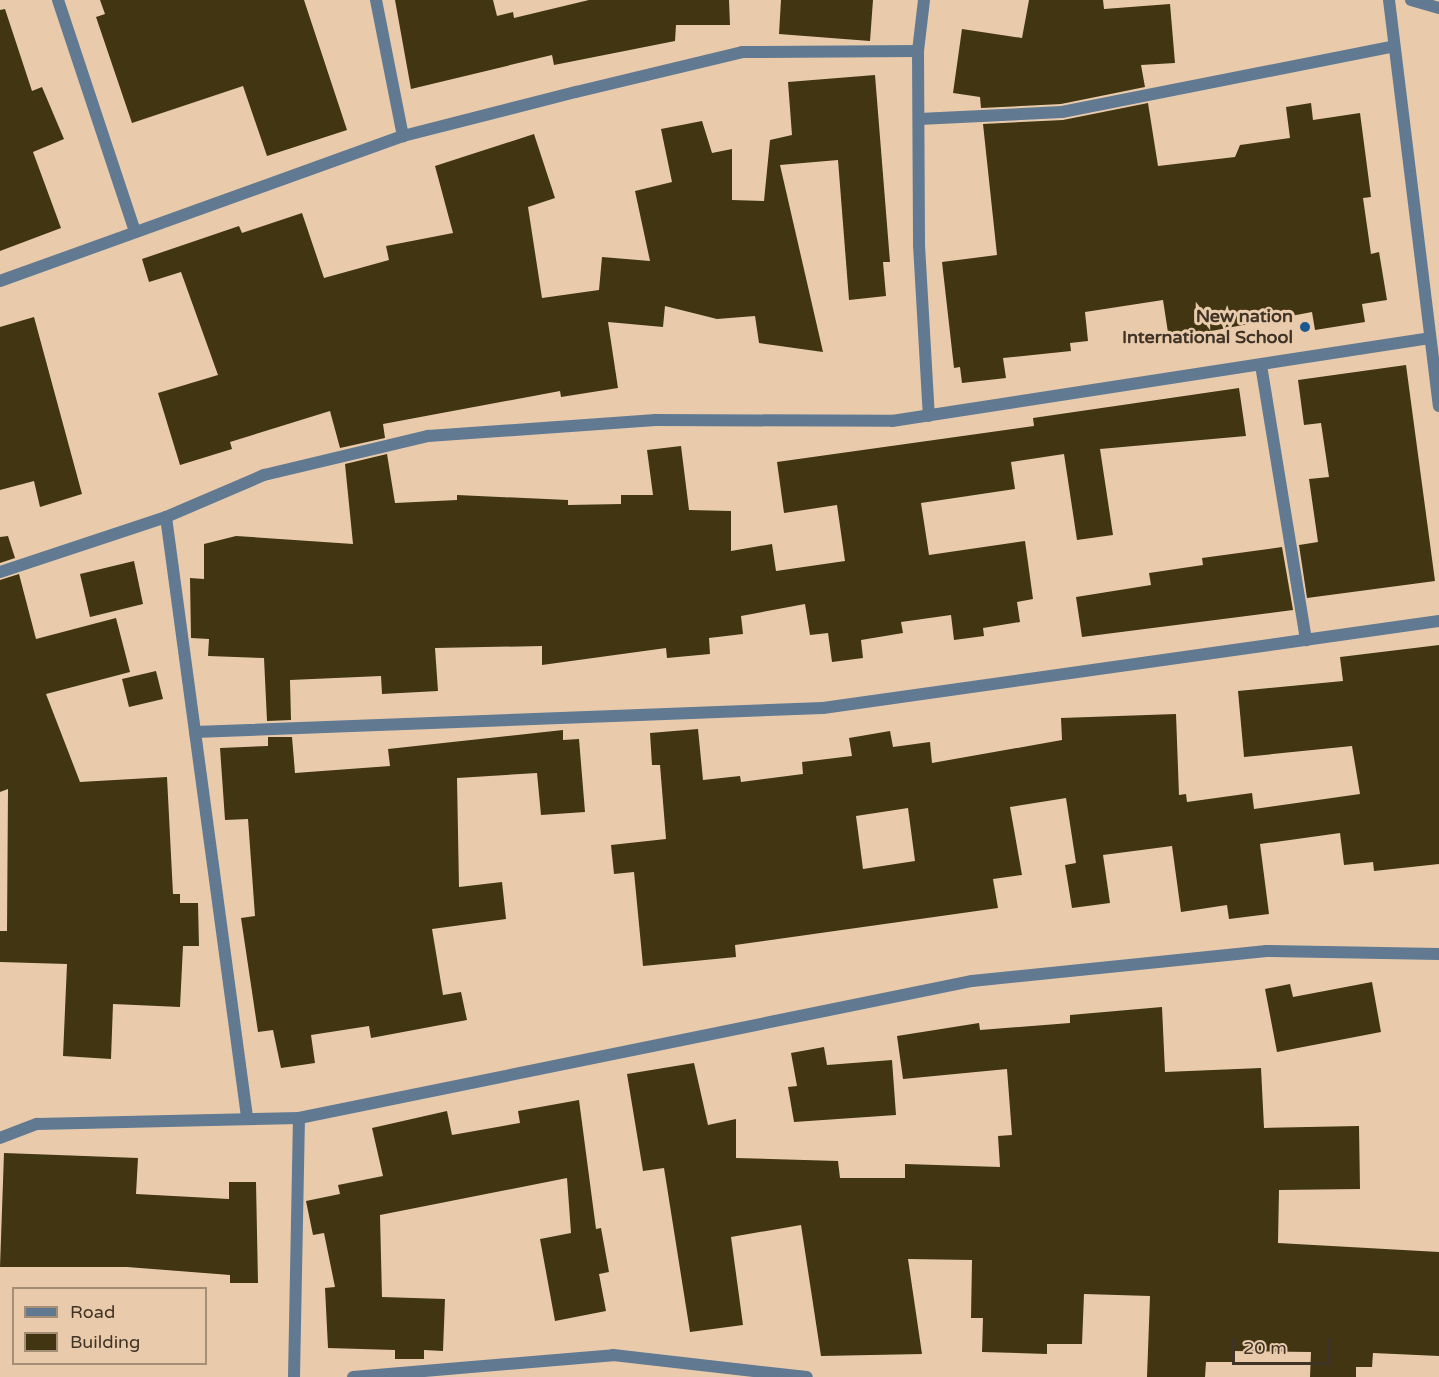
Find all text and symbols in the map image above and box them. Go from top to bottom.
place label: New nation International School [1122,306,1293,348]
marker: New nation International School [1298,320,1312,334]
legend [12,1287,207,1365]
text: Road [70,1301,115,1323]
scale bar [1235,1326,1334,1364]
text: Building [70,1331,140,1353]
text: 20 m [1243,1337,1287,1359]

